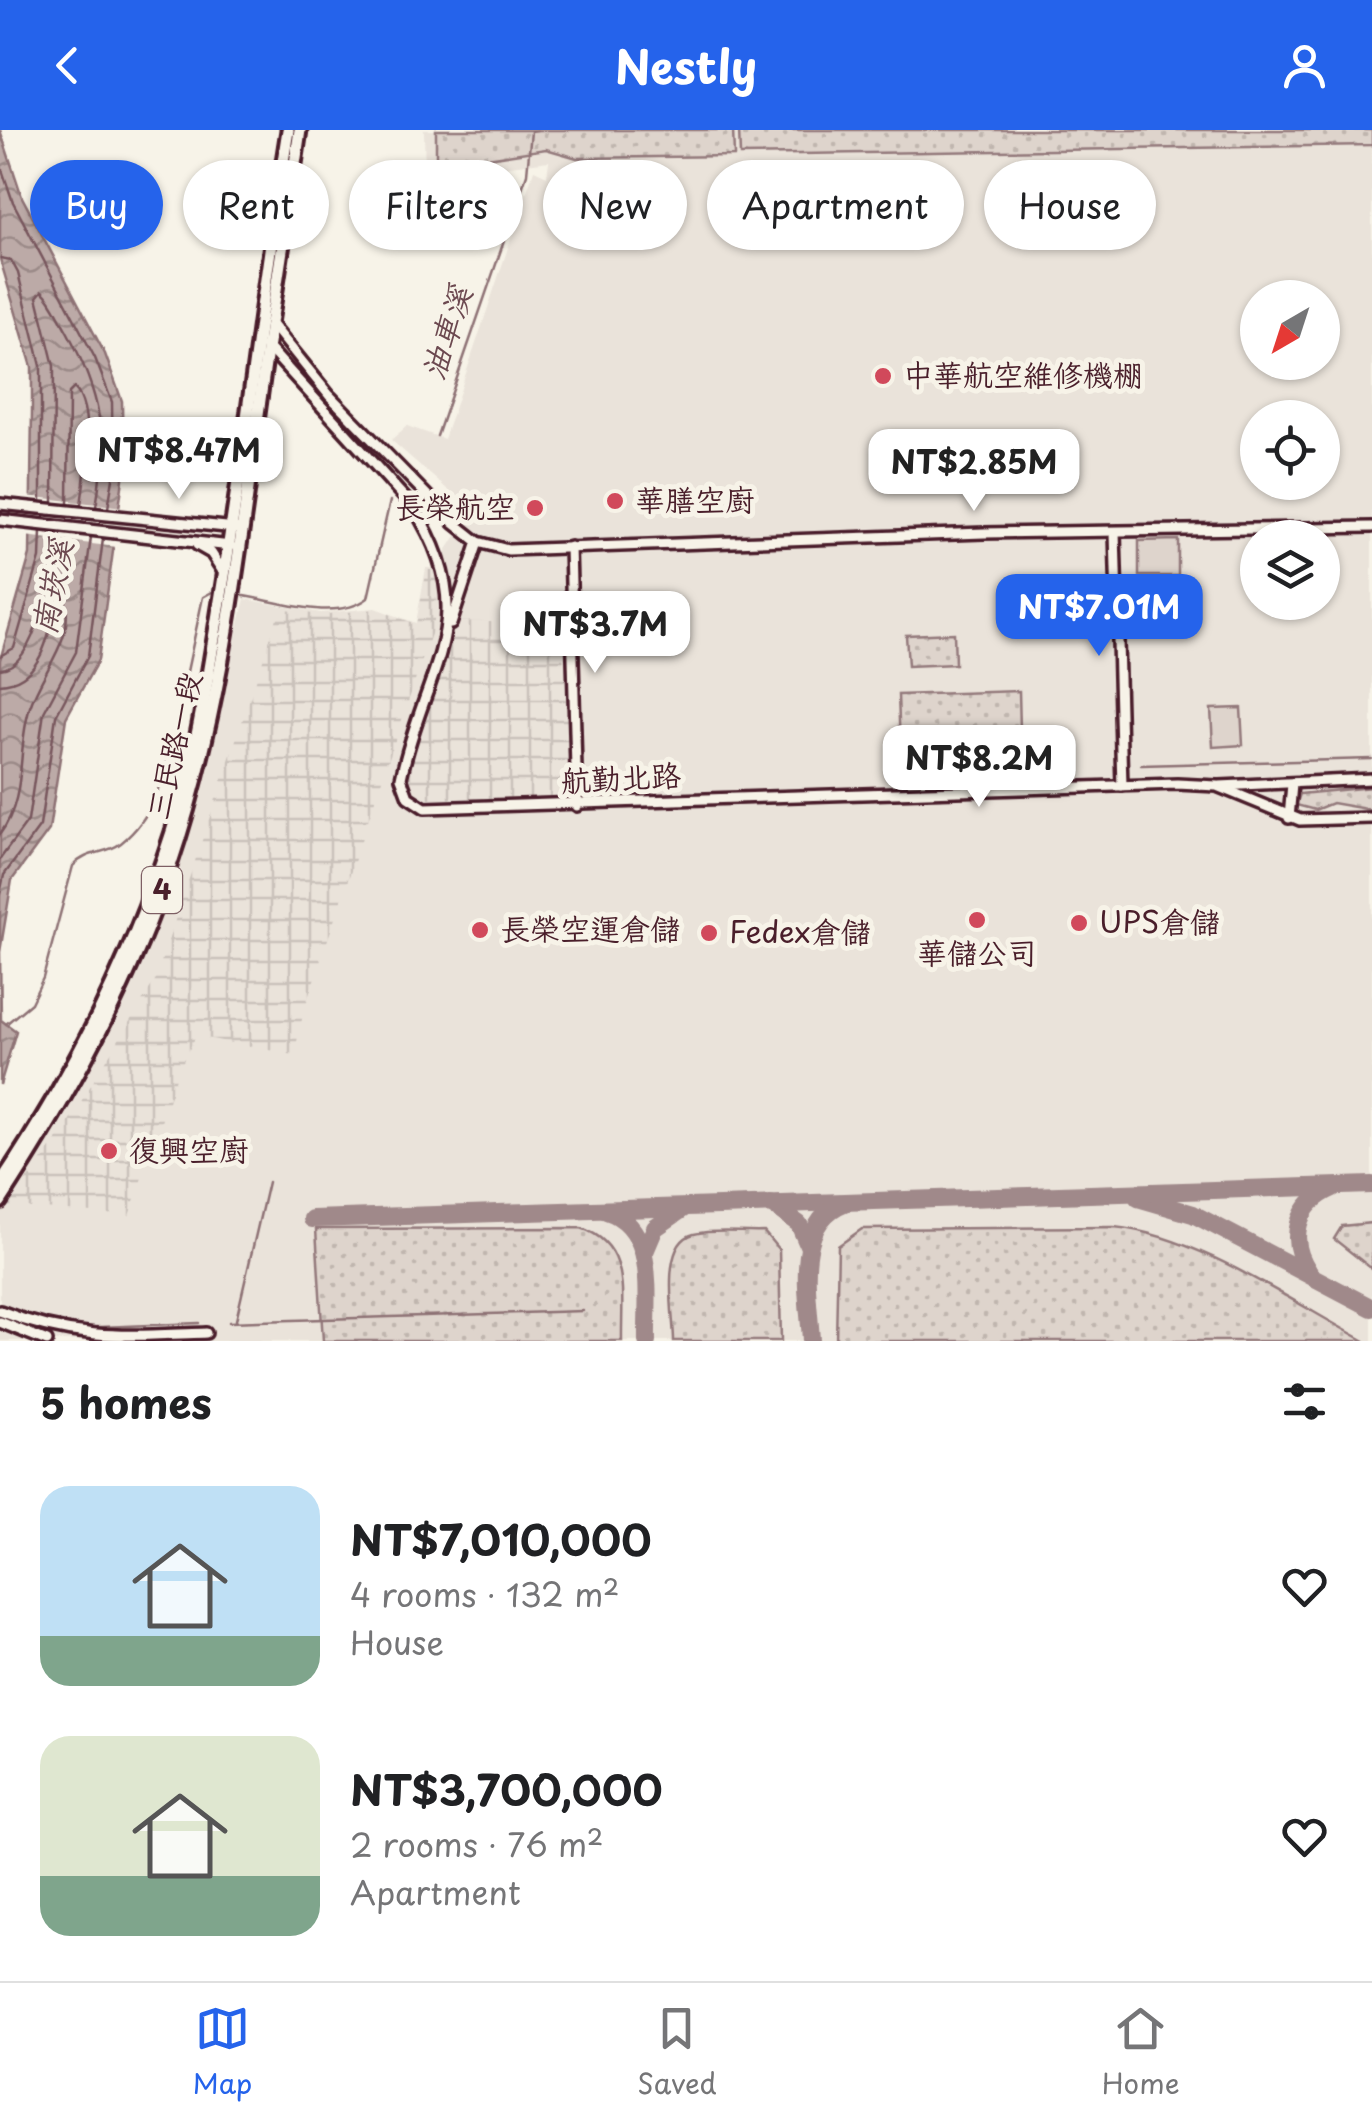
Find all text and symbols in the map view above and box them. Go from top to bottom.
text: Nestly [615,31,757,99]
icon: back [40,38,95,93]
icon: person [1277,38,1332,93]
chip: Buy [30,160,163,250]
chip: Rent [183,160,329,250]
chip: Filters [349,160,523,250]
chip: New [543,160,687,250]
chip: Apartment [707,160,964,250]
chip: House [984,160,1156,250]
water label: 油車溪 [407,277,483,385]
north arrow [1240,280,1340,380]
map controls [1240,280,1340,620]
place label: 中華航空維修機棚 [903,351,1143,396]
marker: 中華航空維修機棚 [872,365,894,387]
button: locate [1240,400,1340,500]
pin: NT$8.47M [76,417,282,502]
text: NT$8.47M [97,425,261,473]
pin: NT$2.85M [871,429,1077,514]
text: NT$2.85M [890,437,1058,485]
place label: 華膳空廚 [635,476,755,521]
place label: 長榮航空 [395,483,515,528]
marker: 華膳空廚 [604,490,626,512]
marker: 長榮航空 [524,497,546,519]
button: layers [1240,520,1340,620]
water label: 南崁溪 [18,533,84,638]
pin: NT$7.01M [996,574,1202,659]
text: NT$7.01M [1018,582,1180,630]
pin: NT$3.7M [503,591,687,676]
text: NT$3.7M [522,599,668,647]
street label: 三民路一段 [134,667,211,824]
pin: NT$8.2M [887,725,1071,810]
text: NT$8.2M [905,733,1053,781]
street label: 航勤北路 [560,751,682,802]
road number: 4 [142,867,182,913]
place label: UPS倉儲 [1099,898,1220,943]
place label: 長榮空運倉儲 [500,905,680,950]
place label: Fedex倉儲 [729,908,870,953]
marker: 華儲公司 [966,909,988,931]
marker: UPS倉儲 [1068,912,1090,934]
marker: 長榮空運倉儲 [469,919,491,941]
marker: Fedex倉儲 [698,922,720,944]
place label: 華儲公司 [917,929,1037,974]
place label: 復興空廚 [129,1126,249,1171]
marker: 復興空廚 [98,1140,120,1162]
text: 5 homes [40,1370,212,1433]
icon: filters [1277,1374,1332,1429]
text: NT$7,010,000 [350,1507,652,1570]
icon: home [120,1526,240,1646]
icon: heart [1277,1559,1332,1614]
text: 4 rooms · 132 m² [350,1570,620,1618]
text: House [350,1618,444,1666]
text: NT$3,700,000 [350,1757,663,1820]
icon: home [120,1776,240,1896]
icon: heart [1277,1809,1332,1864]
text: 2 rooms · 76 m² [350,1820,604,1868]
text: Apartment [350,1868,521,1916]
tab: Map [192,2001,252,2104]
tab: Saved [637,2001,717,2104]
tab: Home [1102,2001,1180,2104]

